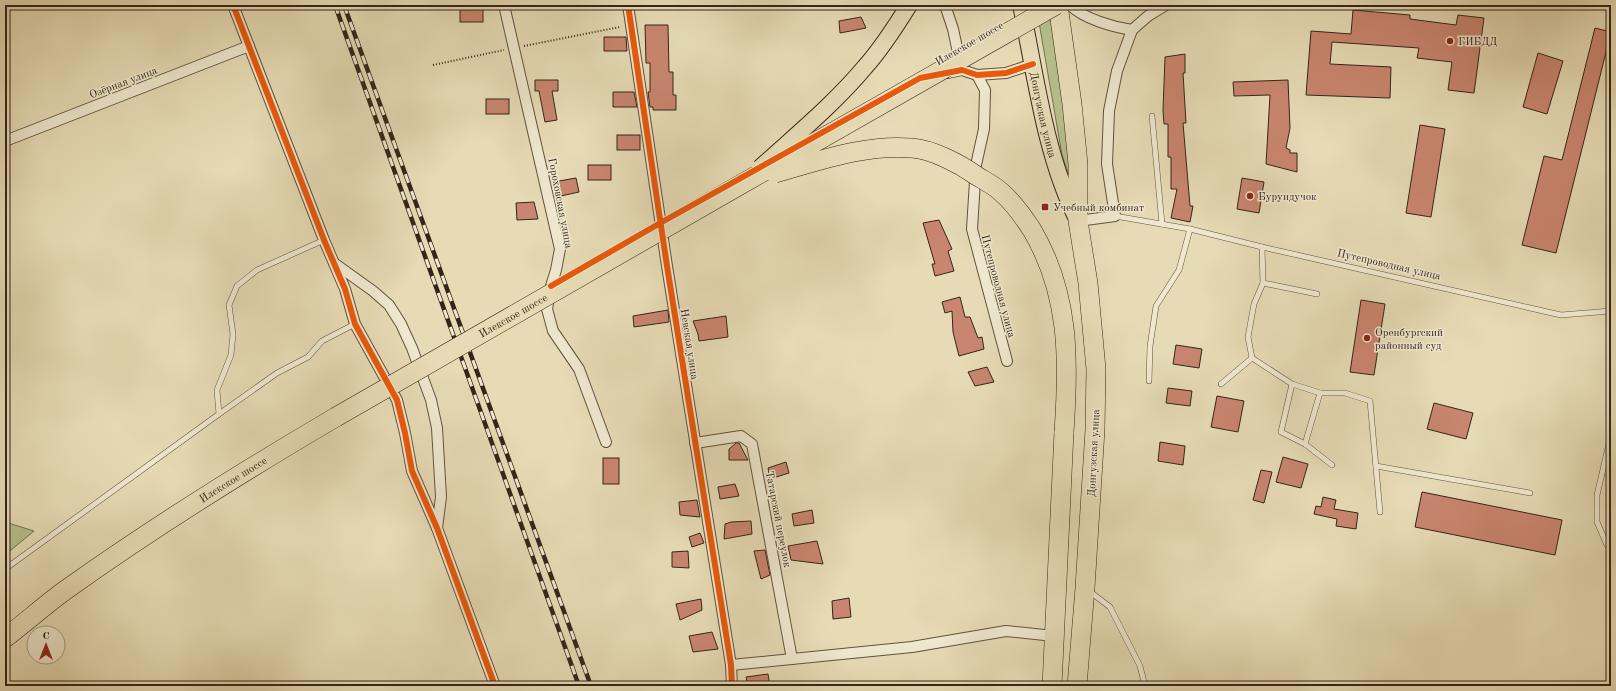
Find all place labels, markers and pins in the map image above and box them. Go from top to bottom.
marker: ГИБДД [1445,36,1455,46]
place label: ГИБДД [1458,37,1497,48]
marker: Бурундучок [1245,191,1255,201]
place label: Бурундучок [1258,192,1317,203]
marker: Учебный комбинат [1040,202,1050,212]
place label: Учебный комбинат [1053,203,1144,214]
place label: Оренбургский районный суд [1375,328,1443,352]
marker: Оренбургский районный суд [1362,333,1372,343]

